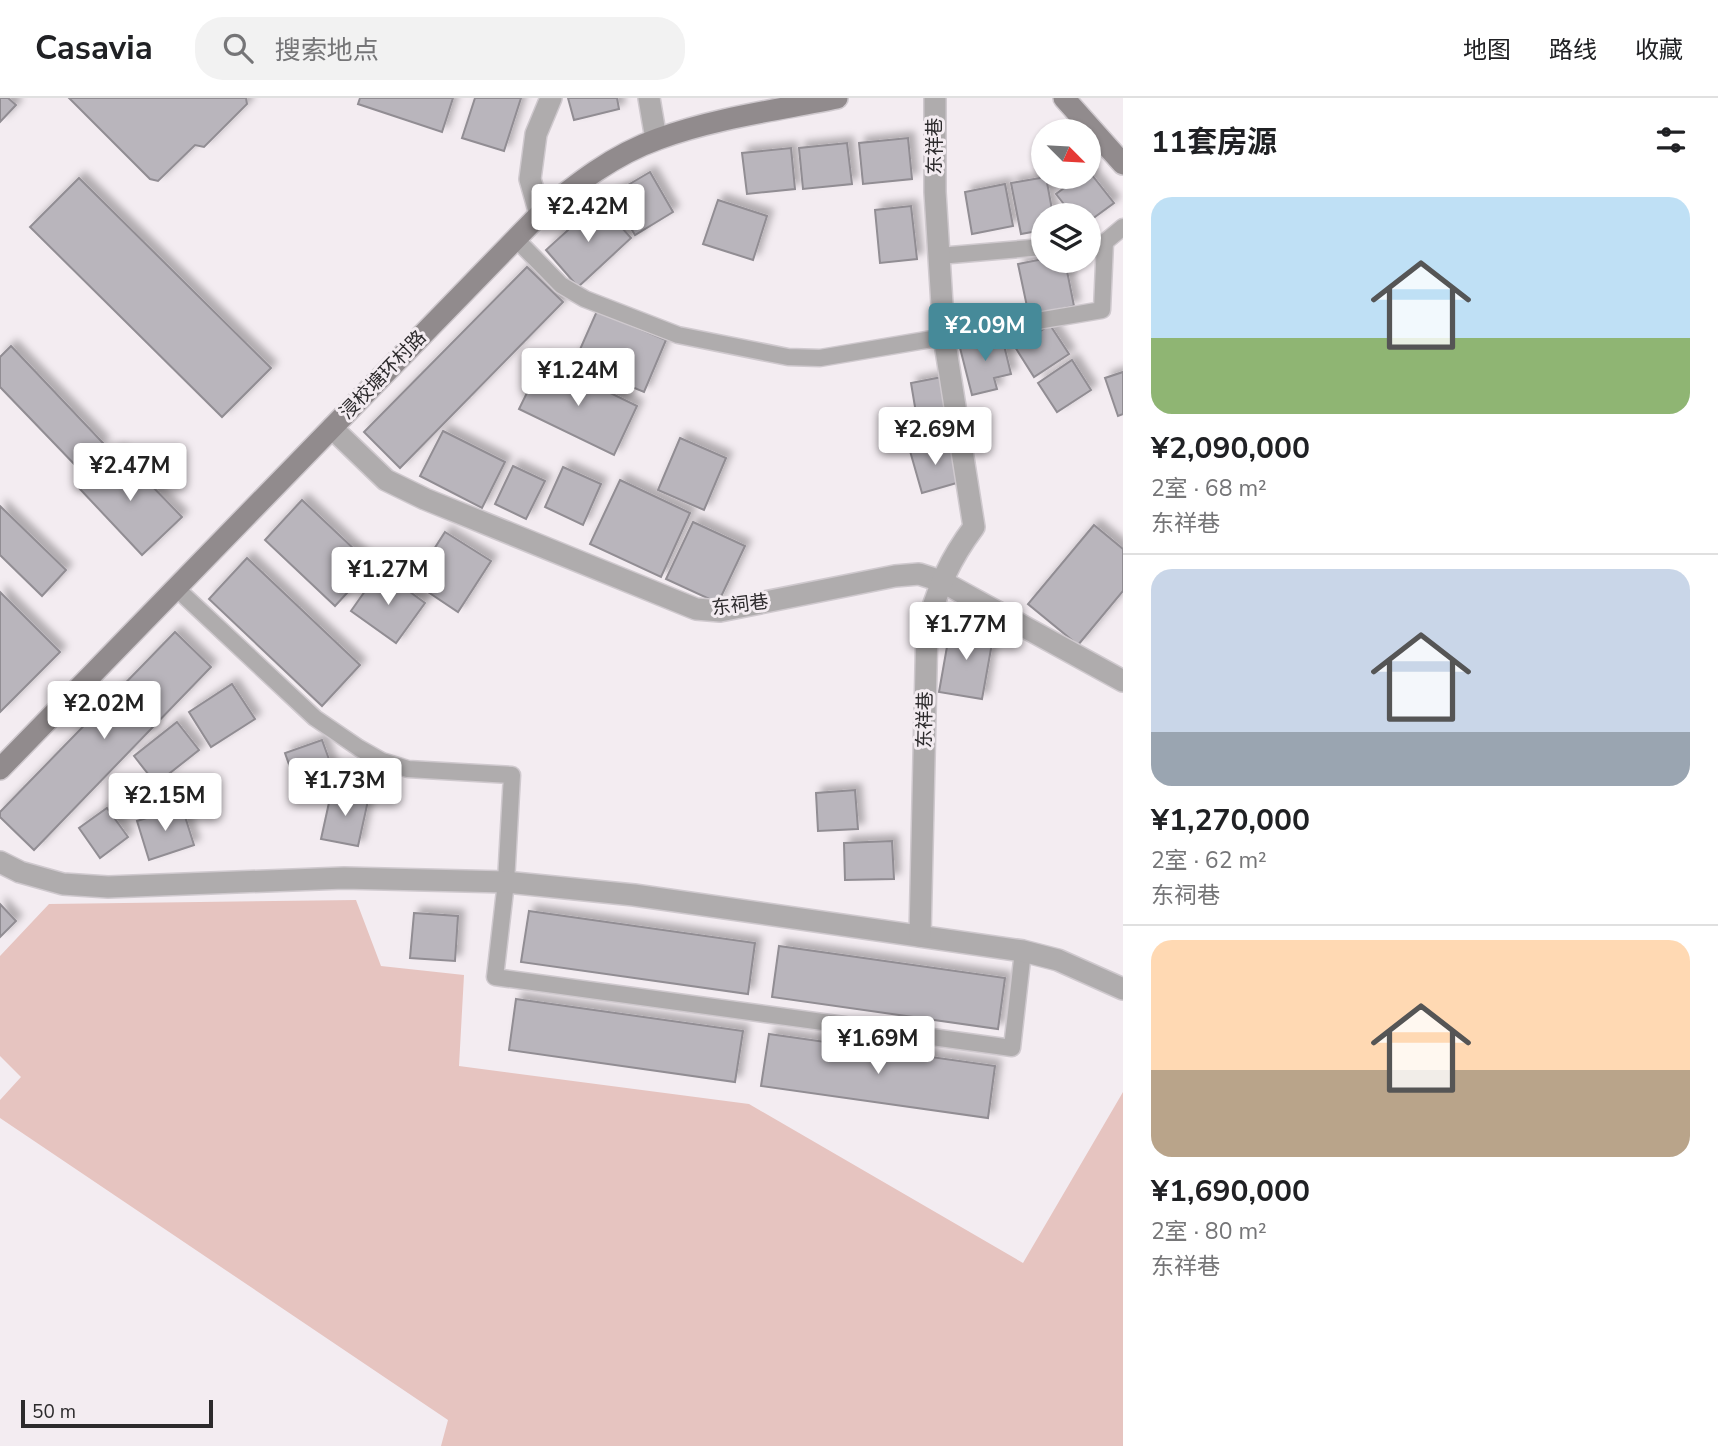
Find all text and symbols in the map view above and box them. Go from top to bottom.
search box [195,17,685,80]
text: Casavia [35,26,153,71]
icon: search [219,29,257,67]
text: 搜索地点 [275,33,379,68]
text: 地图 [1463,34,1511,66]
text: 路线 [1549,34,1597,66]
text: 收藏 [1635,34,1683,66]
street label: 东祥巷 [922,117,948,175]
north arrow [1031,119,1101,189]
map controls [1031,119,1101,273]
icon: filters [1652,121,1690,159]
text: 11套房源 [1151,122,1277,163]
pin: ¥2.42M [531,184,645,244]
text: ¥2.42M [548,191,628,222]
button: layers [1031,203,1101,273]
icon: home [1358,242,1484,368]
pin: ¥2.09M [928,303,1042,363]
text: ¥2.09M [945,310,1025,341]
street label: 浸校塘环村路 [334,325,432,425]
pin: ¥1.24M [521,348,635,408]
text: ¥1.24M [538,355,618,386]
pin: ¥2.69M [878,408,992,467]
text: ¥2.69M [895,414,975,445]
text: ¥2,090,000 [1151,428,1310,469]
pin: ¥2.47M [73,444,187,503]
text: ¥2.47M [90,450,170,481]
text: 2室 · 68 m² [1151,473,1267,504]
text: 东祥巷 [1151,508,1220,539]
pin: ¥1.27M [331,547,445,607]
text: ¥1.27M [348,554,428,585]
street label: 东祠巷 [710,589,770,621]
pin: ¥1.77M [909,602,1023,662]
text: ¥1.77M [926,609,1006,640]
icon: home [1358,614,1484,740]
pin: ¥2.02M [47,682,161,741]
text: ¥2.02M [64,688,144,719]
street label: 东祥巷 [912,691,938,749]
pin: ¥1.73M [288,758,402,818]
text: ¥1.73M [305,765,385,796]
pin: ¥2.15M [108,774,222,833]
text: ¥2.15M [125,780,205,811]
text: ¥1,270,000 [1151,800,1310,841]
text: 2室 · 62 m² [1151,845,1267,876]
text: 东祠巷 [1151,880,1220,911]
icon: home [1358,985,1484,1111]
pin: ¥1.69M [821,1016,935,1076]
text: ¥1.69M [838,1023,918,1054]
text: ¥1,690,000 [1151,1171,1310,1212]
text: 2室 · 80 m² [1151,1216,1267,1247]
text: 东祥巷 [1151,1251,1220,1282]
scale bar [21,1397,214,1429]
text: 50 m [32,1399,76,1425]

